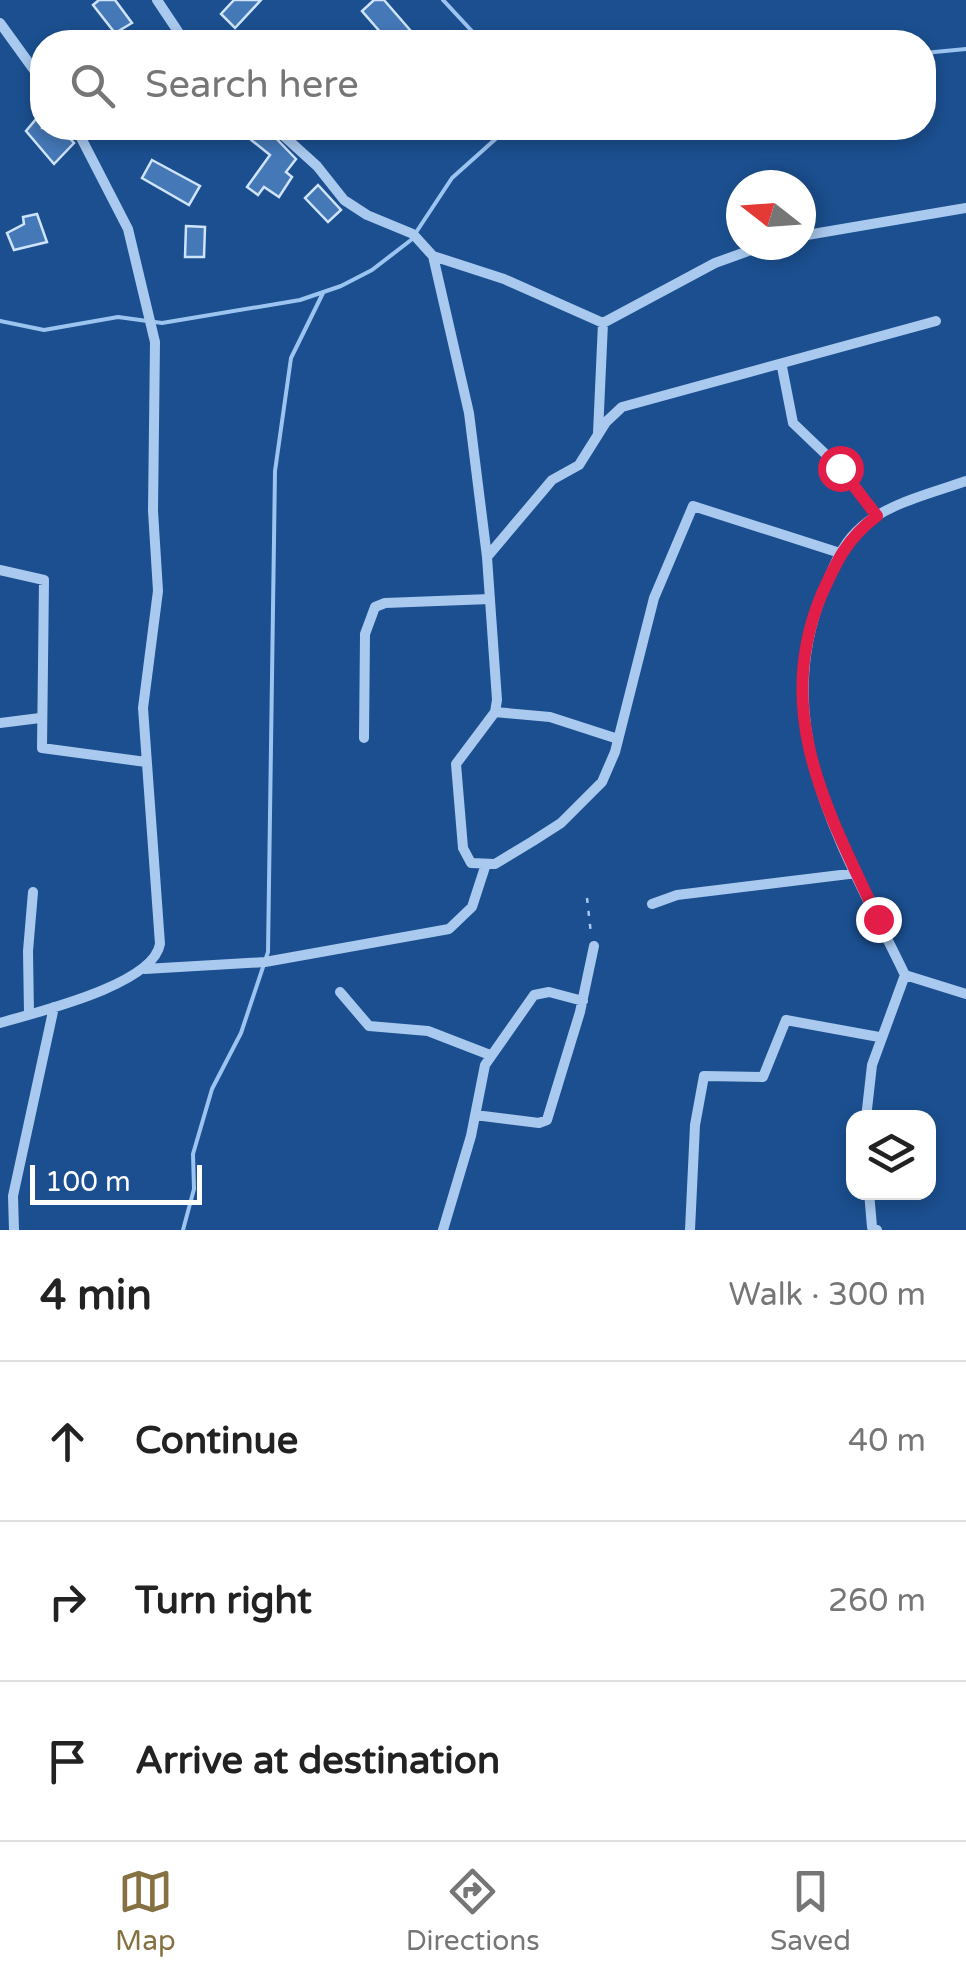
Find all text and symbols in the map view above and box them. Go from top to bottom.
search box [30,30,936,140]
icon: search [65,58,120,113]
text: Search here [145,62,359,108]
north arrow [726,170,816,260]
route start [818,446,864,492]
route end [856,897,902,943]
map controls [846,1110,936,1200]
button: layers [846,1110,936,1200]
scale bar [30,1160,202,1204]
text: 100 m [45,1165,131,1199]
text: 4 min [40,1270,152,1321]
text: Walk · 300 m [729,1276,926,1314]
icon: ahead [40,1414,95,1469]
text: Continue [135,1418,298,1464]
text: 40 m [848,1422,926,1460]
icon: right [40,1574,95,1629]
text: Turn right [135,1578,312,1624]
text: 260 m [828,1582,926,1620]
icon: arrive [40,1734,95,1789]
text: Arrive at destination [135,1738,500,1784]
tab: Map [115,1864,176,1958]
tab: Directions [406,1864,540,1958]
tab: Saved [770,1864,851,1958]

